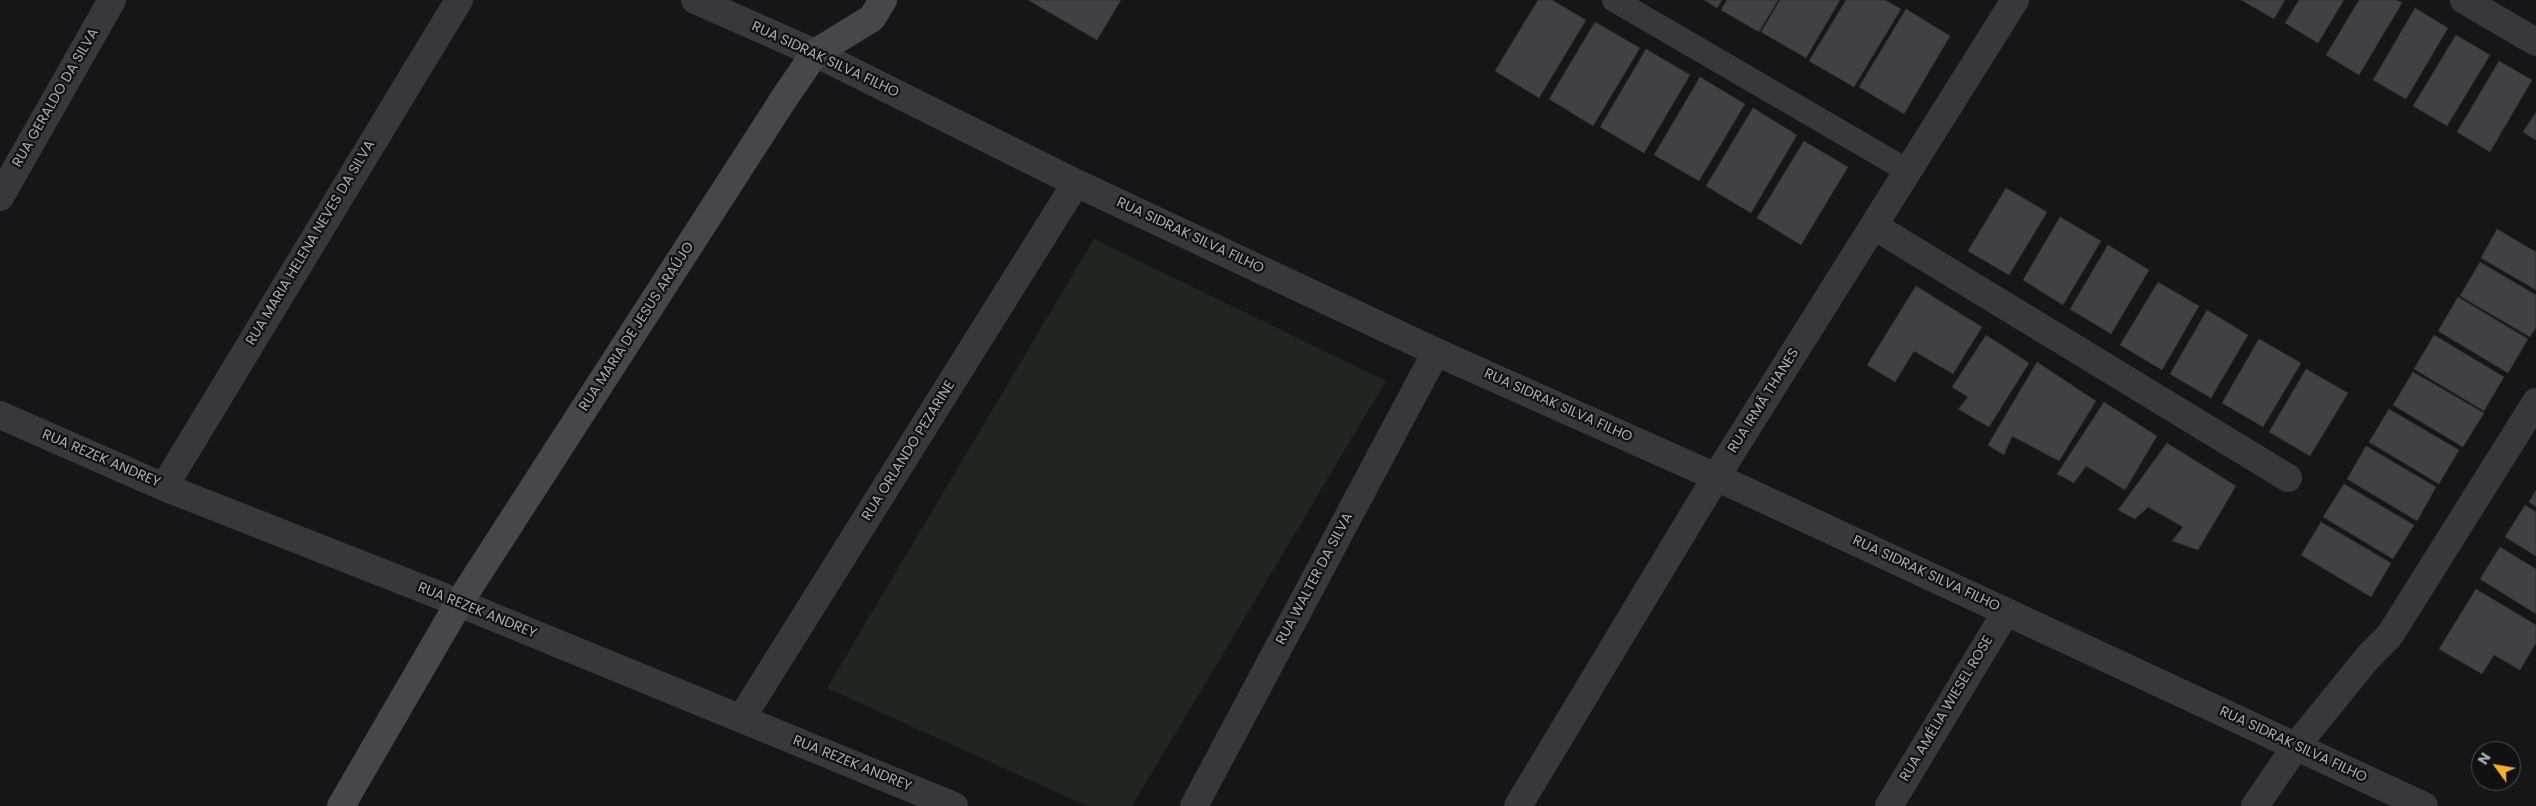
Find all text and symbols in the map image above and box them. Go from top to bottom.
street label: RUA SIDRAK SILVA FILHO [749,19,901,101]
street label: RUA GERALDO DA SILVA [9,26,103,170]
street label: RUA MARIA HELENA NEVES DA SILVA [243,137,379,349]
street label: RUA SIDRAK SILVA FILHO [1114,195,1266,277]
street label: RUA MARIA DE JESUS ARAÚJO [576,239,698,415]
street label: RUA IRMÃ THANES [1725,346,1803,456]
street label: RUA SIDRAK SILVA FILHO [1481,366,1635,446]
street label: RUA ORLANDO PEZARINE [859,378,959,524]
street label: RUA REZEK ANDREY [39,427,163,491]
street label: RUA WALTER DA SILVA [1273,510,1357,648]
street label: RUA SIDRAK SILVA FILHO [1850,533,2002,615]
street label: RUA REZEK ANDREY [415,579,539,643]
street label: RUA AMÉLIA WIESEL ROSE [1897,633,1997,785]
street label: RUA SIDRAK SILVA FILHO [2217,704,2369,786]
street label: RUA REZEK ANDREY [790,732,914,796]
north arrow [2471,741,2521,791]
text: N [2473,749,2495,768]

